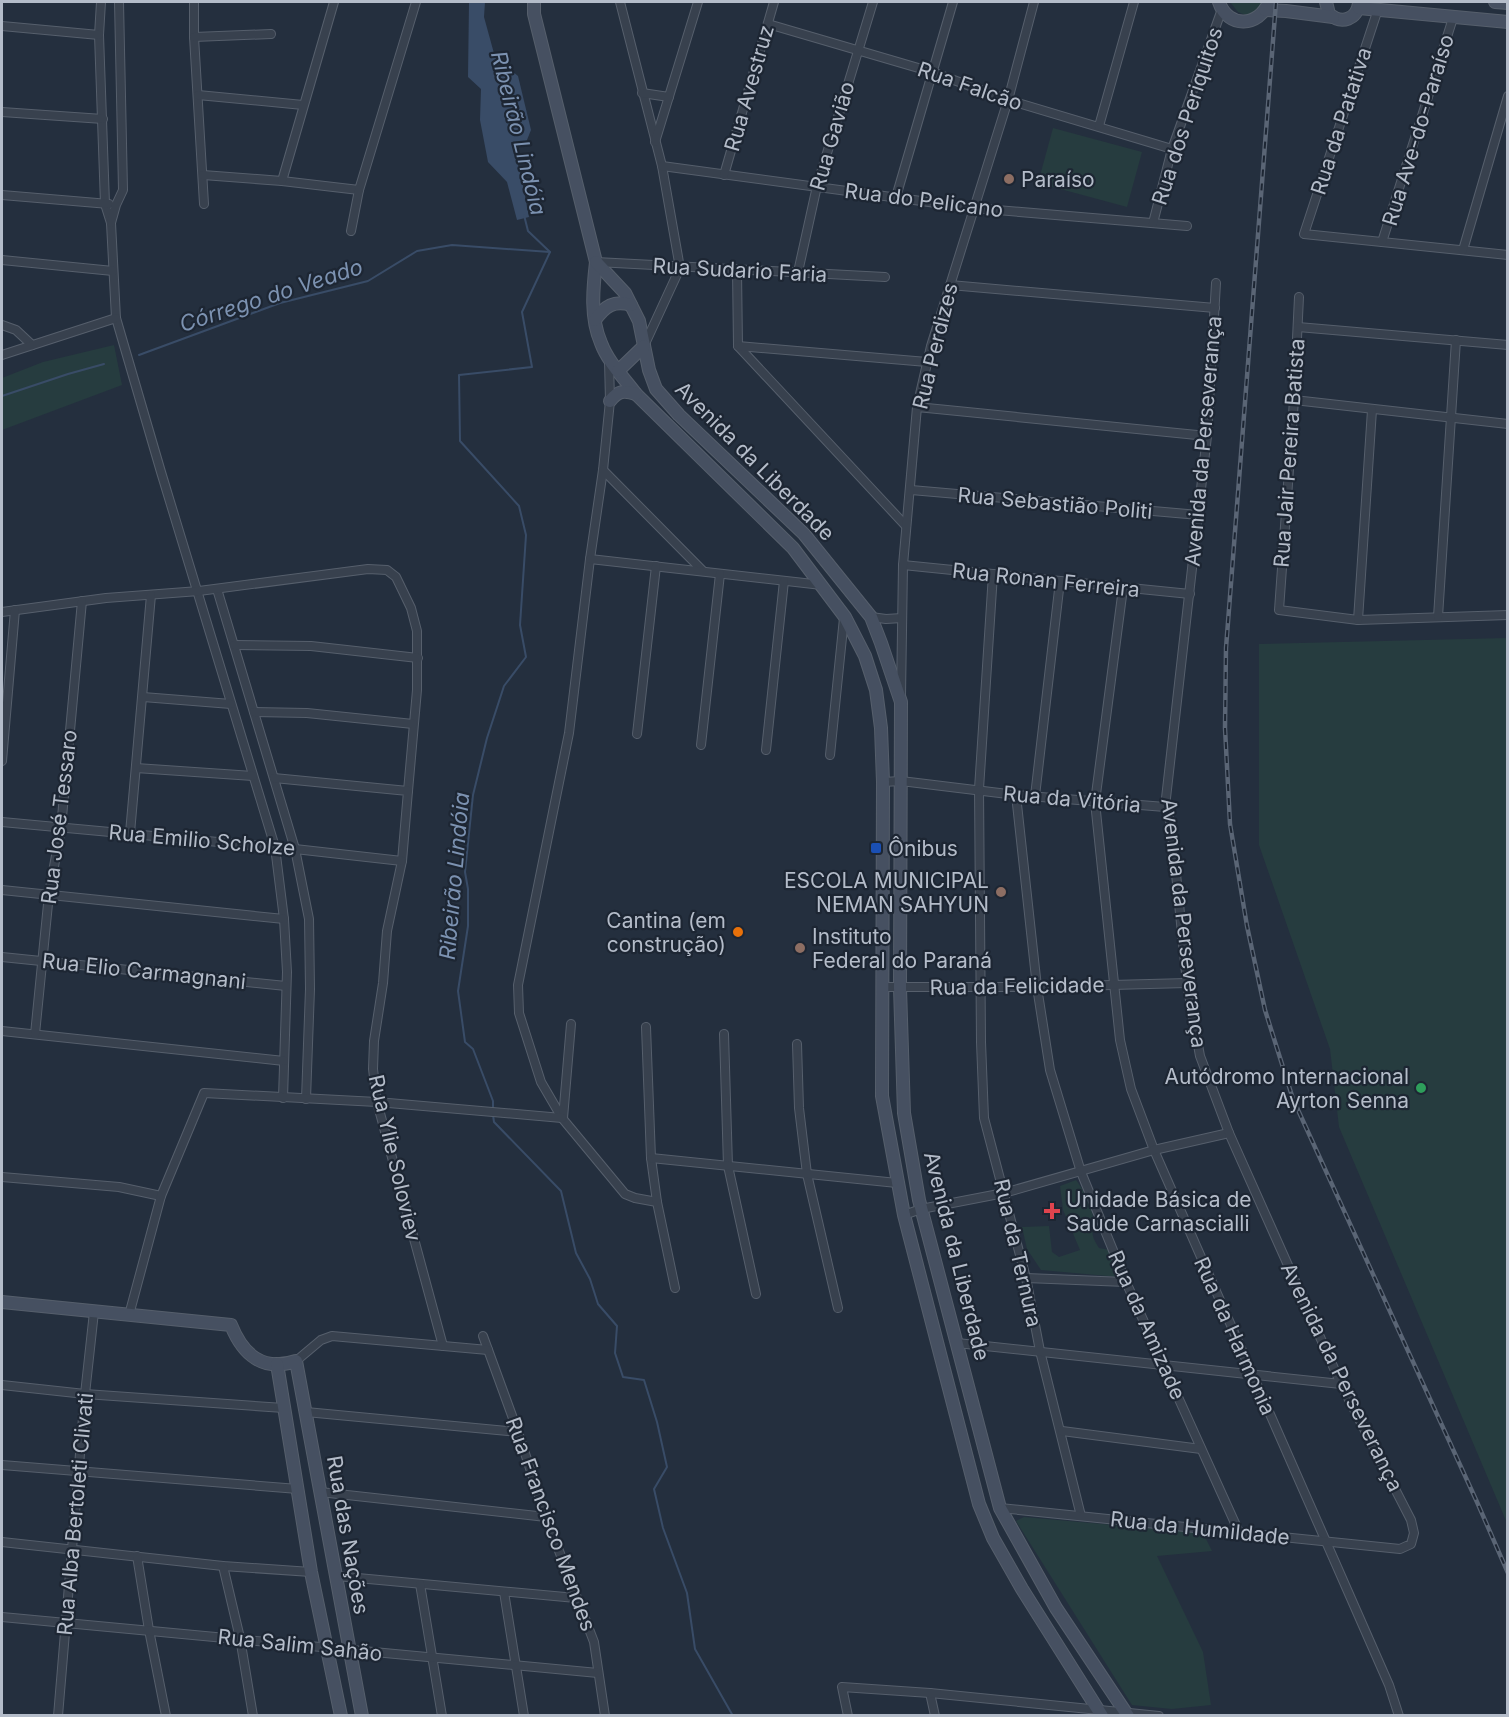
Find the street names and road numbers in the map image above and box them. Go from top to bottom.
street label: Rua Avestruz [719,22,779,154]
street label: Rua dos Periquitos [1146,24,1228,208]
street label: Rua Ave-do-Paraíso [1377,31,1459,229]
street label: Rua da Patativa [1305,44,1377,198]
street label: Rua Falcão [914,56,1026,116]
street label: Rua Gavião [805,79,859,193]
street label: Rua do Pelicano [843,178,1005,222]
street label: Rua Sudario Faria [652,253,828,287]
street label: Rua Perdizes [907,280,963,412]
street label: Avenida da Perseverança [1180,315,1226,567]
street label: Rua Jair Pereira Batista [1269,338,1309,568]
street label: Avenida da Liberdade [670,376,840,546]
street label: Rua Sebastião Politi [957,482,1153,524]
street label: Rua Ronan Ferreira [951,558,1141,602]
street label: Rua José Tessaro [36,728,82,906]
street label: Rua da Vitória [1002,781,1142,817]
street label: Avenida da Perseverança [1156,797,1212,1049]
street label: Rua Emilio Scholze [108,819,296,861]
street label: Rua Elio Carmagnani [41,948,247,994]
street label: Rua da Felicidade [929,972,1105,1000]
street label: Rua Ylie Soloviev [364,1072,426,1244]
street label: Avenida da Liberdade [919,1149,995,1363]
street label: Rua da Ternura [989,1177,1047,1329]
street label: Rua da Amizade [1103,1247,1191,1403]
street label: Rua da Harmonia [1189,1253,1281,1419]
street label: Avenida da Perseverança [1276,1259,1408,1495]
street label: Rua Alba Bertoleti Clivati [52,1392,98,1636]
street label: Rua Francisco Mendes [501,1414,601,1634]
street label: Rua das Nações [322,1454,374,1616]
street label: Rua da Humildade [1109,1506,1291,1550]
street label: Rua Salim Sahão [216,1624,384,1666]

